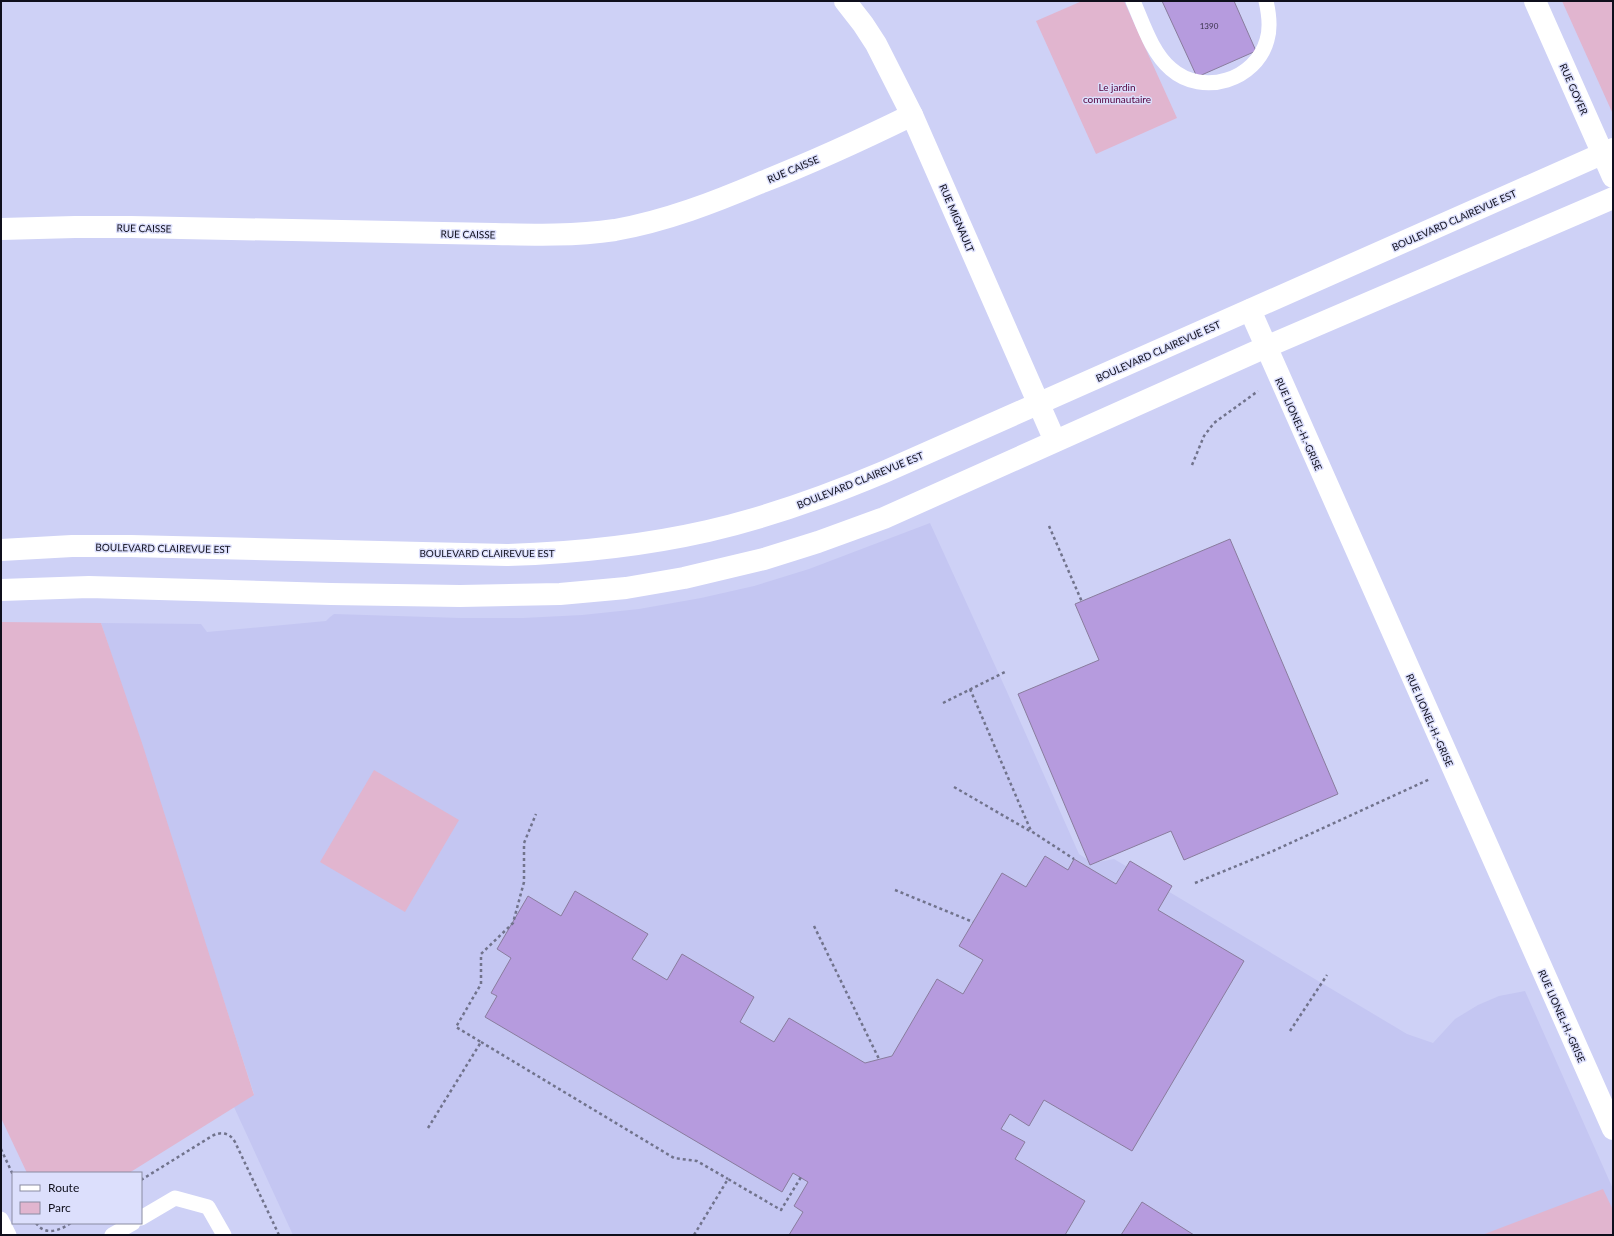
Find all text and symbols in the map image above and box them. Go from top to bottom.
house number: 1390 [1200,21,1219,31]
street label: RUE GOYER [1557,61,1591,117]
park label: Le jardin communautaire [1083,81,1151,105]
street label: RUE CAISSE [765,153,821,185]
street label: RUE MIGNAULT [937,182,977,254]
street label: BOULEVARD CLAIREVUE EST [1390,187,1518,253]
street label: RUE CAISSE [117,222,172,234]
street label: RUE CAISSE [441,228,496,240]
street label: BOULEVARD CLAIREVUE EST [1094,318,1222,384]
street label: RUE LIONEL-H.-GRISE [1273,376,1325,473]
street label: BOULEVARD CLAIREVUE EST [795,449,925,511]
street label: BOULEVARD CLAIREVUE EST [95,541,231,555]
street label: BOULEVARD CLAIREVUE EST [419,547,555,559]
street label: RUE LIONEL-H.-GRISE [1404,672,1456,769]
street label: RUE LIONEL-H.-GRISE [1536,968,1588,1065]
legend [12,1172,142,1224]
text: Route [48,1180,79,1195]
text: Parc [48,1200,71,1215]

